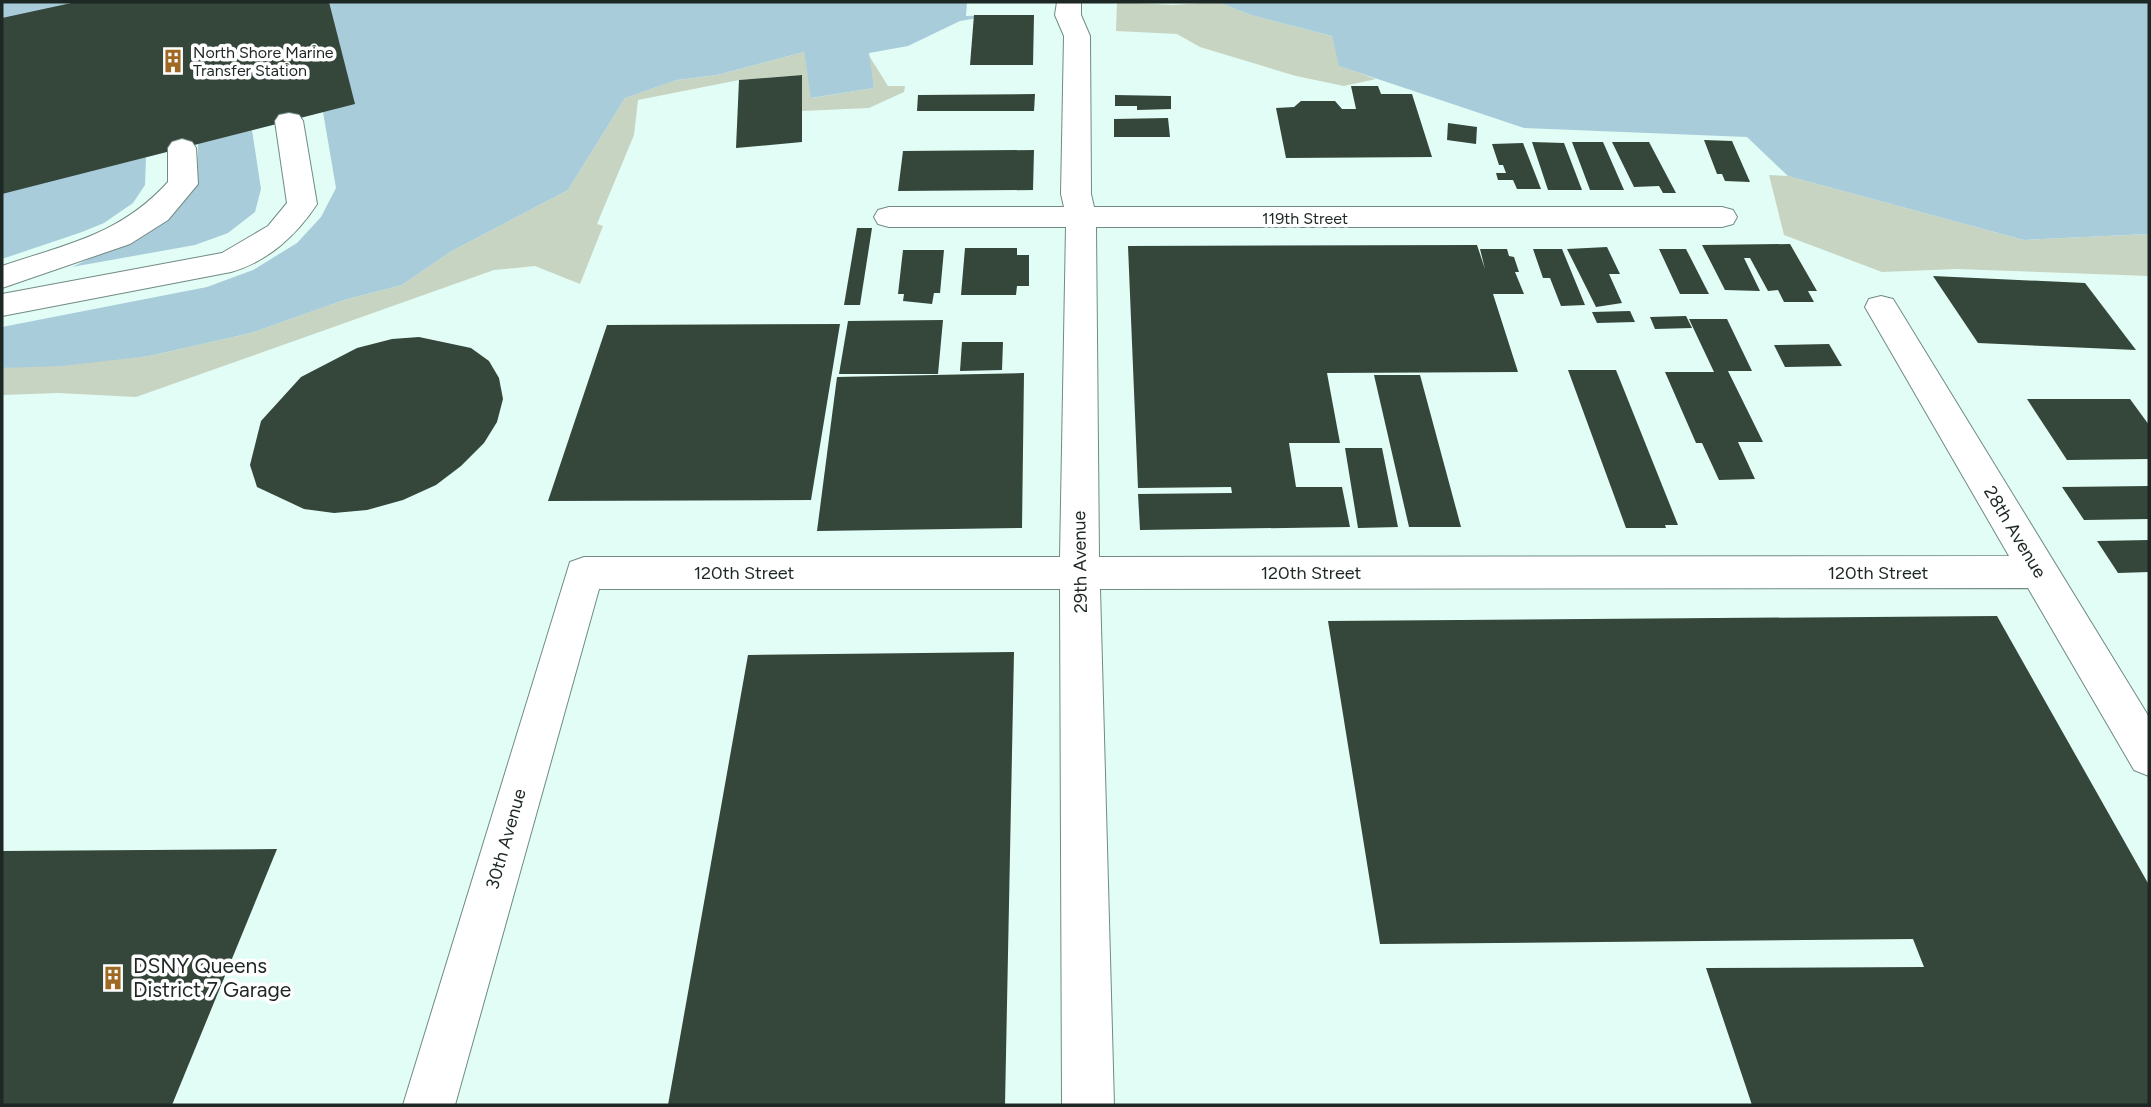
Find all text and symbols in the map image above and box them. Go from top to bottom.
place label: North Shore Marine Transfer Station [193,43,334,80]
building icon: North Shore Marine Transfer Station [159,47,187,75]
street label: 119th Street [1262,209,1348,228]
street label: 28th Avenue [1979,482,2051,582]
street label: 29th Avenue [1068,510,1092,613]
street label: 120th Street [694,562,795,584]
street label: 120th Street [1261,562,1362,584]
street label: 120th Street [1828,562,1929,584]
street label: 30th Avenue [481,786,531,892]
place label: DSNY Queens District 7 Garage [133,953,291,1002]
building icon: DSNY Queens District 7 Garage [99,964,127,992]

